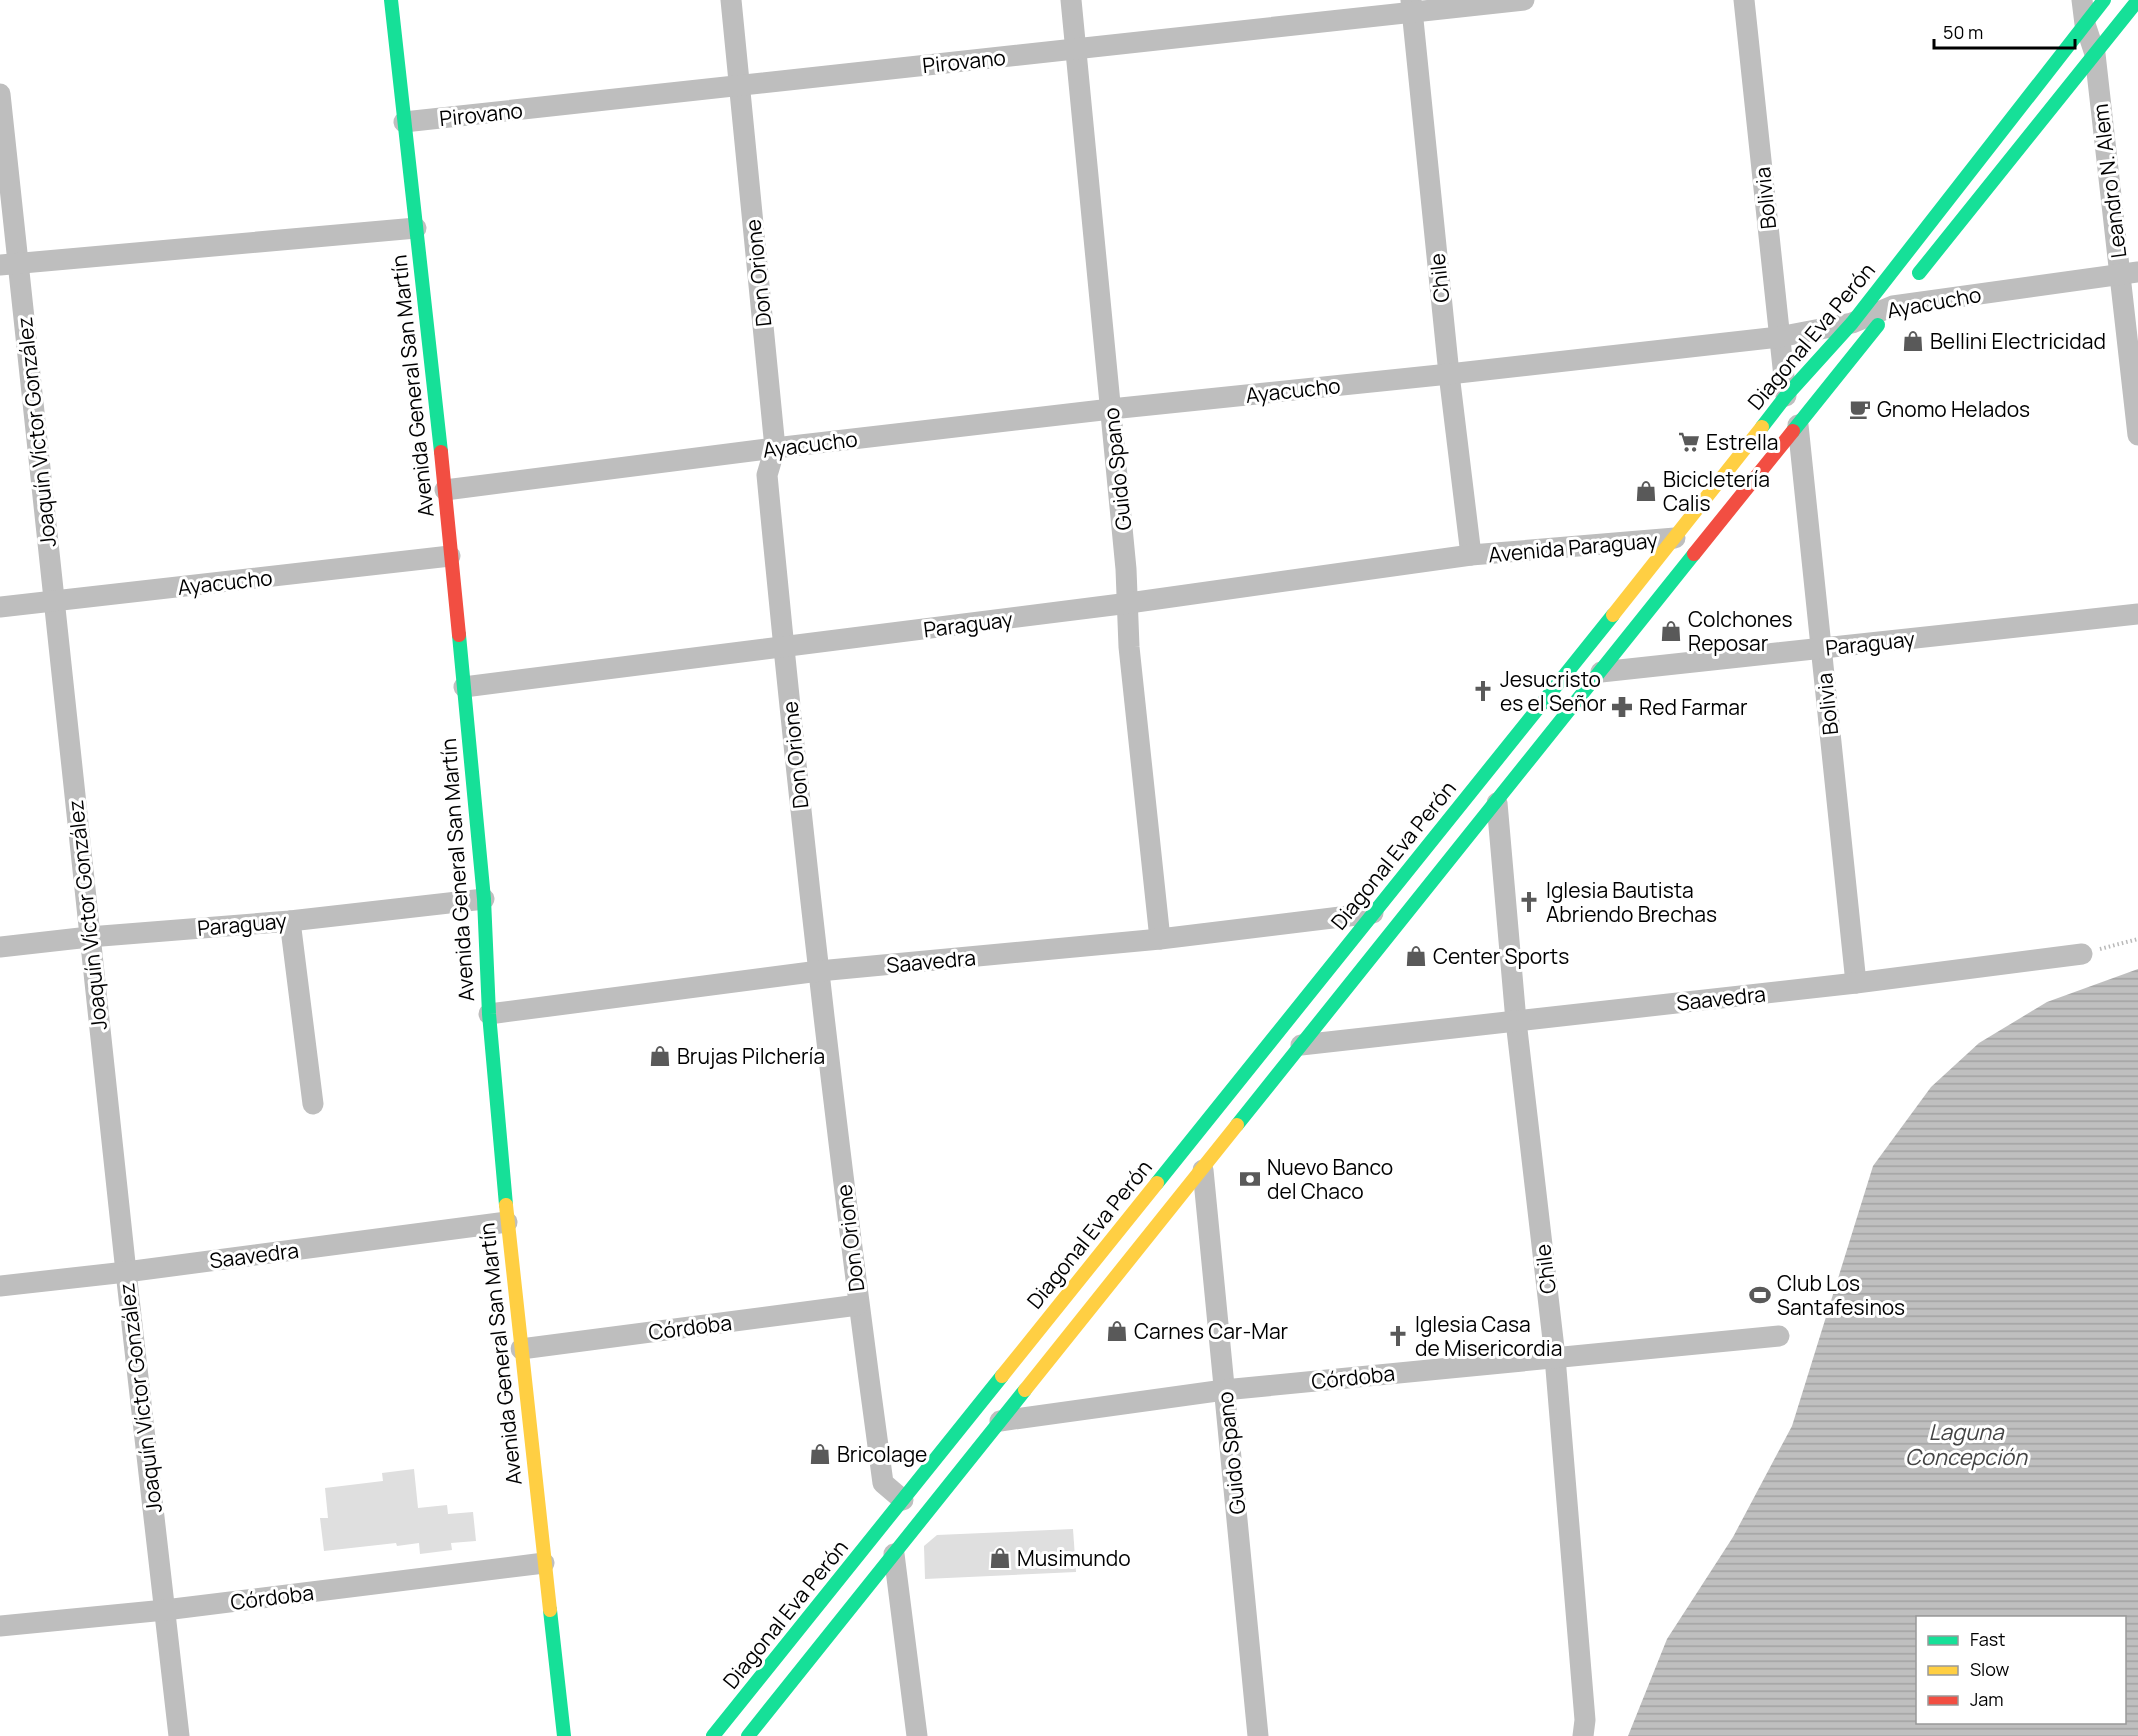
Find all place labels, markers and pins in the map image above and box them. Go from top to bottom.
place label: Bellini Electricidad [1930,327,2106,355]
shop icon: Bellini Electricidad [1901,329,1925,353]
place label: Gnomo Helados [1877,395,2030,423]
cafe icon: Gnomo Helados [1848,397,1872,421]
place label: Estrella [1706,428,1779,456]
supermarket icon: Estrella [1677,430,1701,454]
place label: Bicicletería Calis [1663,465,1770,517]
shop icon: Bicicletería Calis [1634,479,1658,503]
place label: Colchones Reposar [1688,605,1793,657]
shop icon: Colchones Reposar [1659,619,1683,643]
place label: Jesucristo es el Señor [1500,665,1607,717]
church icon: Jesucristo es el Señor [1471,679,1495,703]
place label: Red Farmar [1639,693,1748,721]
pharmacy icon: Red Farmar [1610,695,1634,719]
place label: Iglesia Bautista Abriendo Brechas [1546,876,1717,928]
church icon: Iglesia Bautista Abriendo Brechas [1517,890,1541,914]
place label: Center Sports [1433,942,1569,970]
shop icon: Center Sports [1404,944,1428,968]
place label: Brujas Pilchería [677,1042,825,1070]
shop icon: Brujas Pilchería [648,1044,672,1068]
place label: Nuevo Banco del Chaco [1267,1153,1393,1205]
bank icon: Nuevo Banco del Chaco [1238,1167,1262,1191]
place label: Club Los Santafesinos [1777,1269,1905,1321]
sports icon: Club Los Santafesinos [1748,1283,1772,1307]
place label: Iglesia Casa de Misericordia [1415,1310,1562,1362]
place label: Carnes Car-Mar [1134,1317,1289,1345]
shop icon: Carnes Car-Mar [1105,1319,1129,1343]
church icon: Iglesia Casa de Misericordia [1386,1324,1410,1348]
place label: Bricolage [837,1440,927,1468]
shop icon: Bricolage [808,1442,832,1466]
place label: Musimundo [1017,1544,1131,1572]
shop icon: Musimundo [988,1546,1012,1570]

